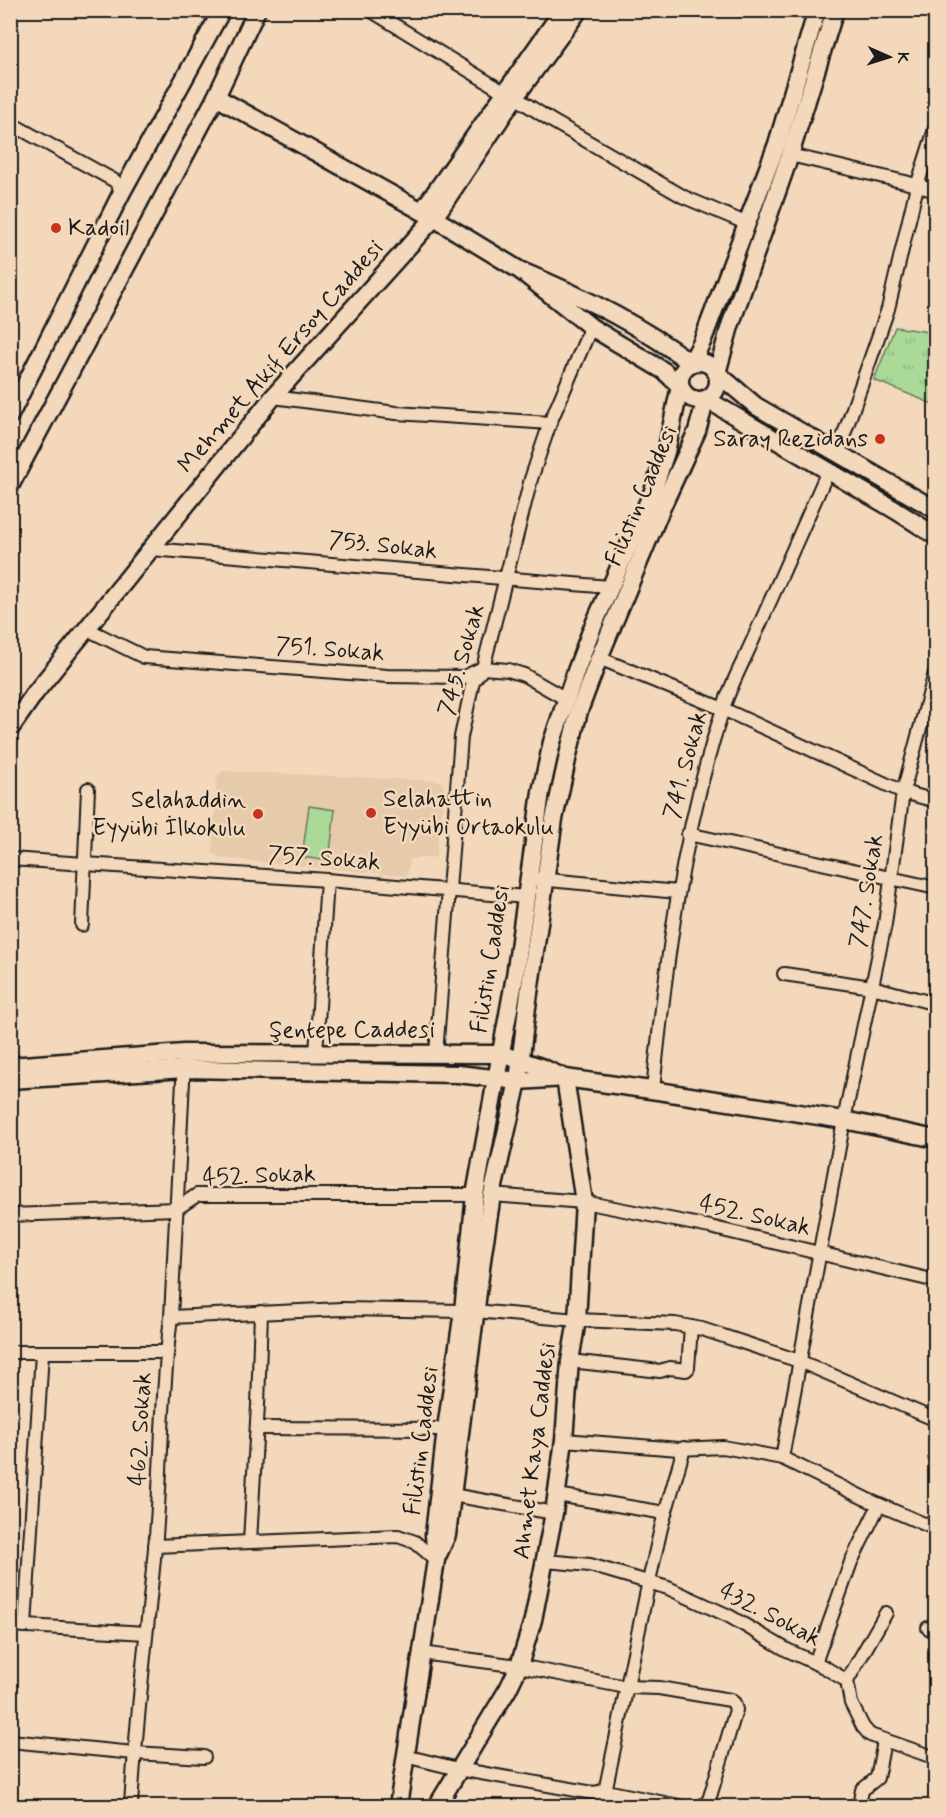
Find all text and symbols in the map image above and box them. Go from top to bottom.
north arrow [859,27,919,87]
text: K [892,52,913,65]
place label: Kadoil [68,213,129,244]
marker: Kadoil [49,221,63,235]
street label: Mehmet Akif Ersoy Caddesi [171,234,391,480]
street label: Filistin Caddesi [598,421,686,571]
place label: Saray Rezidans [713,424,868,455]
marker: Saray Rezidans [873,432,887,446]
street label: 753. Sokak [327,525,439,567]
street label: 745. Sokak [431,601,493,719]
street label: 751. Sokak [275,631,385,669]
street label: 741. Sokak [657,707,715,822]
place label: Selahattin Eyyübi Ortaokulu [383,784,554,843]
place label: Selahaddin Eyyübi İlkokulu [92,785,246,844]
marker: Selahattin Eyyübi Ortaokulu [364,806,378,820]
marker: Selahaddin Eyyübi İlkokulu [251,807,265,821]
street label: 747. Sokak [843,832,891,950]
street label: 757. Sokak [267,840,382,878]
street label: Filistin Caddesi [464,883,518,1035]
street label: Şentepe Caddesi [269,1015,435,1046]
street label: 452. Sokak [202,1159,316,1193]
street label: 452. Sokak [696,1188,814,1244]
street label: Ahmet Kaya Caddesi [506,1341,564,1561]
street label: Filistin Caddesi [397,1365,447,1517]
street label: 462. Sokak [123,1371,159,1487]
street label: 432. Sokak [714,1575,826,1655]

